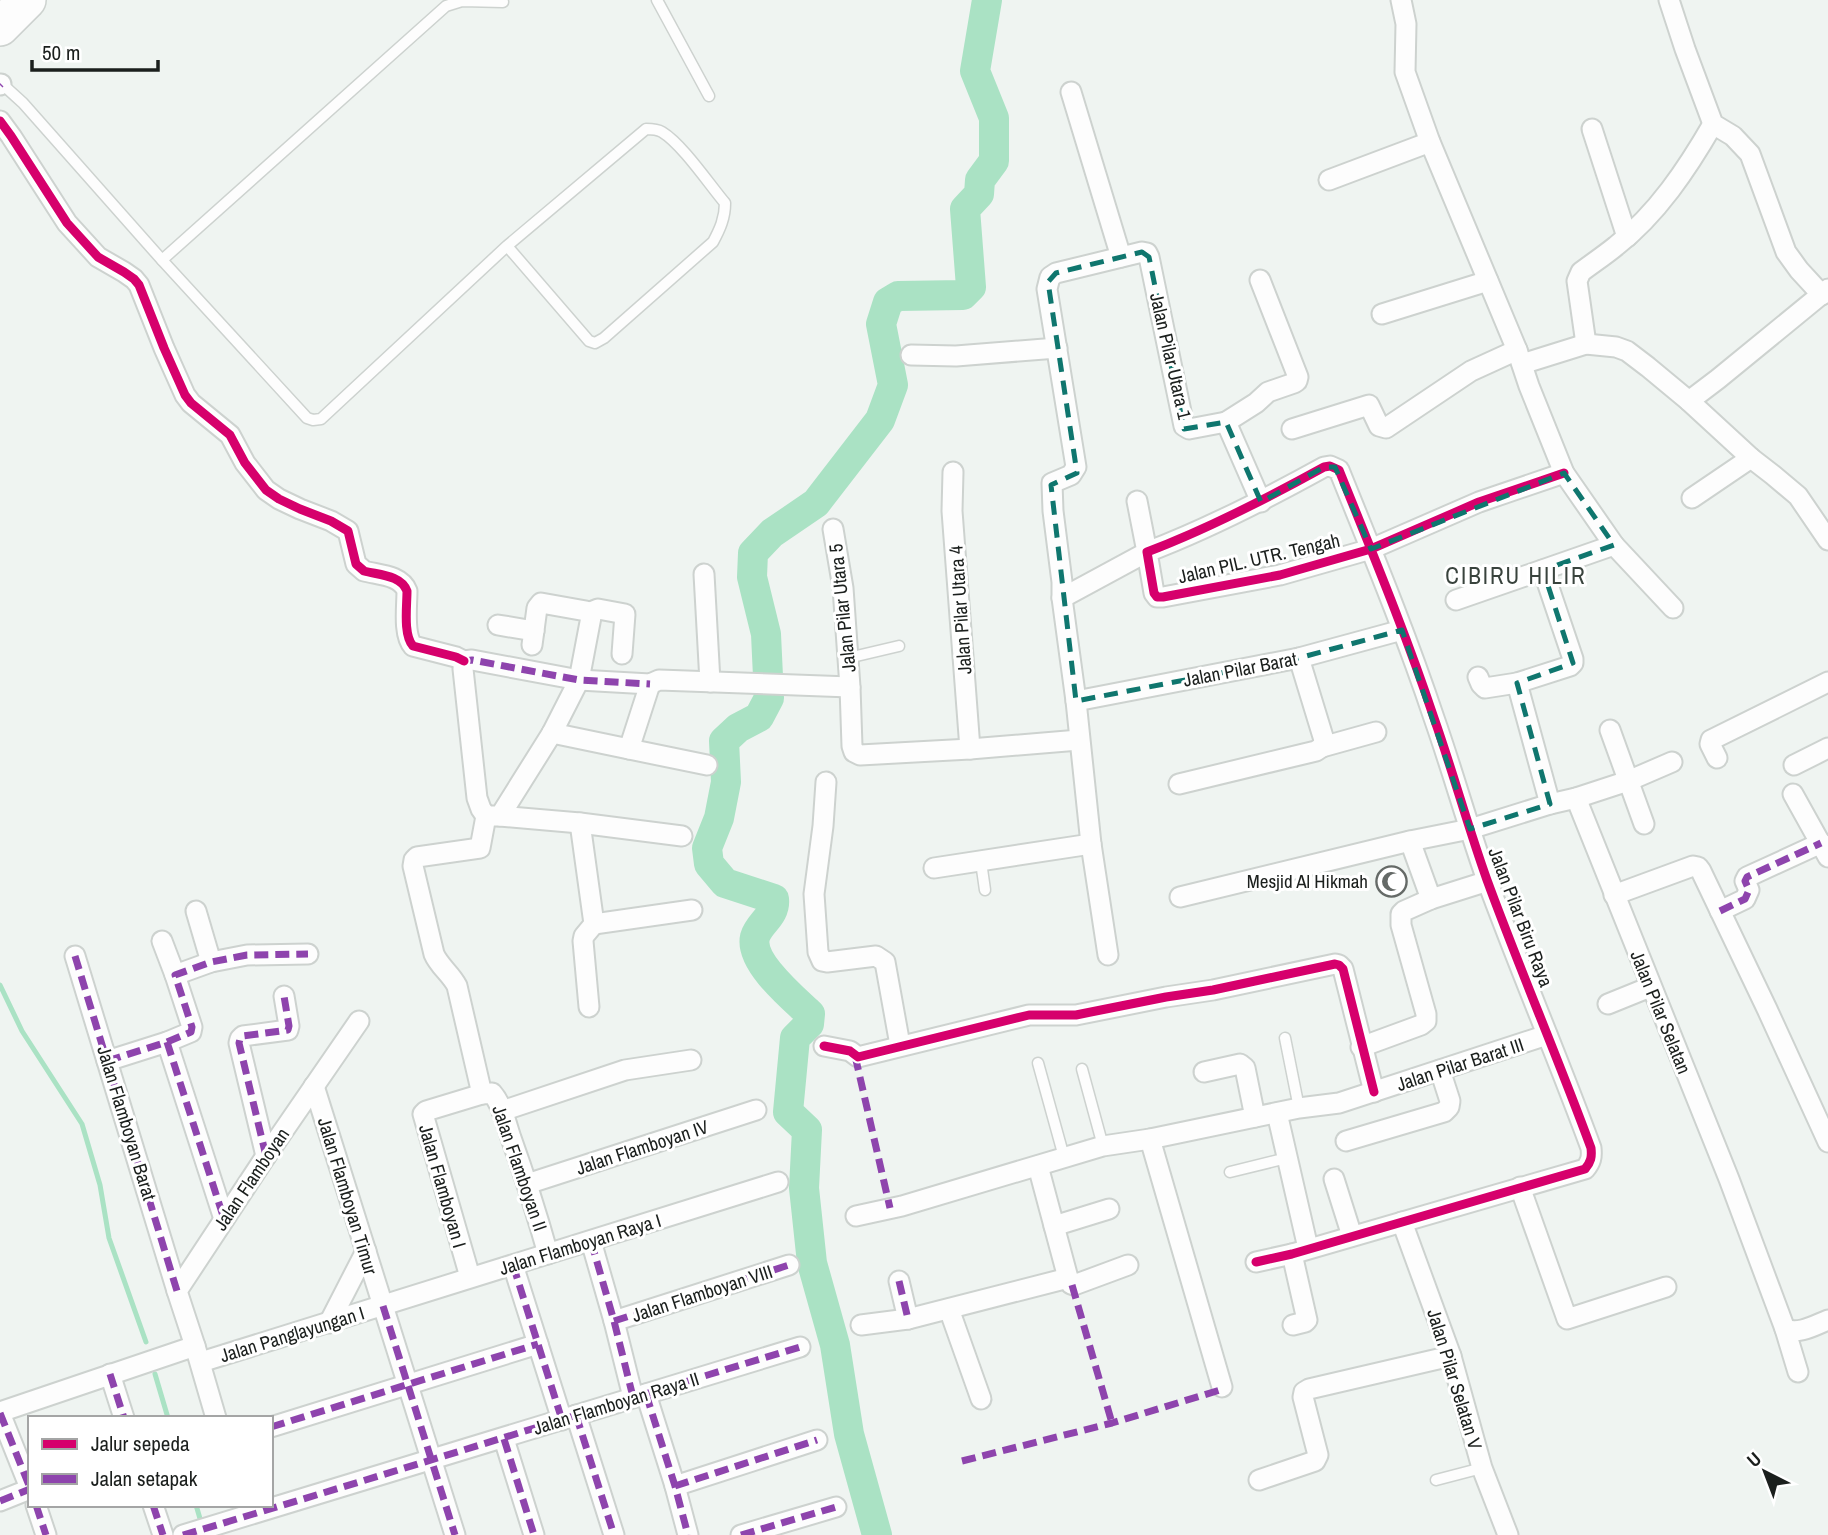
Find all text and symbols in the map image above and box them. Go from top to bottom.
scale bar [32,28,158,72]
text: 50 m [42,38,80,67]
street label: Jalan Pilar Utara 1 [1144,290,1198,422]
street label: Jalan PIL. UTR. Tengah [1176,527,1342,589]
street label: Jalan Pilar Utara 5 [822,542,862,674]
street label: Jalan Pilar Utara 4 [943,544,977,675]
district label: CIBIRU HILIR [1445,560,1587,591]
street label: Jalan Pilar Barat [1181,645,1300,693]
street label: Jalan Pilar Biru Raya [1482,844,1560,991]
mosque icon: Mesjid Al Hikmah [1374,864,1408,898]
place label: Mesjid Al Hikmah [1247,868,1368,894]
street label: Jalan Pilar Selatan [1624,947,1698,1077]
street label: Jalan Pilar Barat III [1393,1031,1527,1097]
street label: Jalan Flamboyan Barat [91,1043,163,1204]
street label: Jalan Flamboyan II [486,1102,554,1234]
street label: Jalan Flamboyan IV [573,1113,712,1181]
street label: Jalan Flamboyan Timur [312,1114,385,1279]
street label: Jalan Flamboyan I [413,1121,473,1251]
street label: Jalan Flamboyan [207,1123,295,1235]
street label: Jalan Flamboyan Raya I [496,1207,664,1281]
street label: Jalan Flamboyan VIII [628,1258,776,1328]
street label: Jalan Panglayungan I [217,1300,367,1368]
street label: Jalan Pilar Selatan V [1421,1306,1489,1453]
street label: Jalan Flamboyan Raya II [530,1365,702,1441]
legend [28,1416,273,1507]
text: Jalur sepeda [91,1429,190,1458]
north arrow [1730,1437,1800,1507]
text: U [1741,1446,1767,1473]
text: Jalan setapak [91,1464,198,1493]

